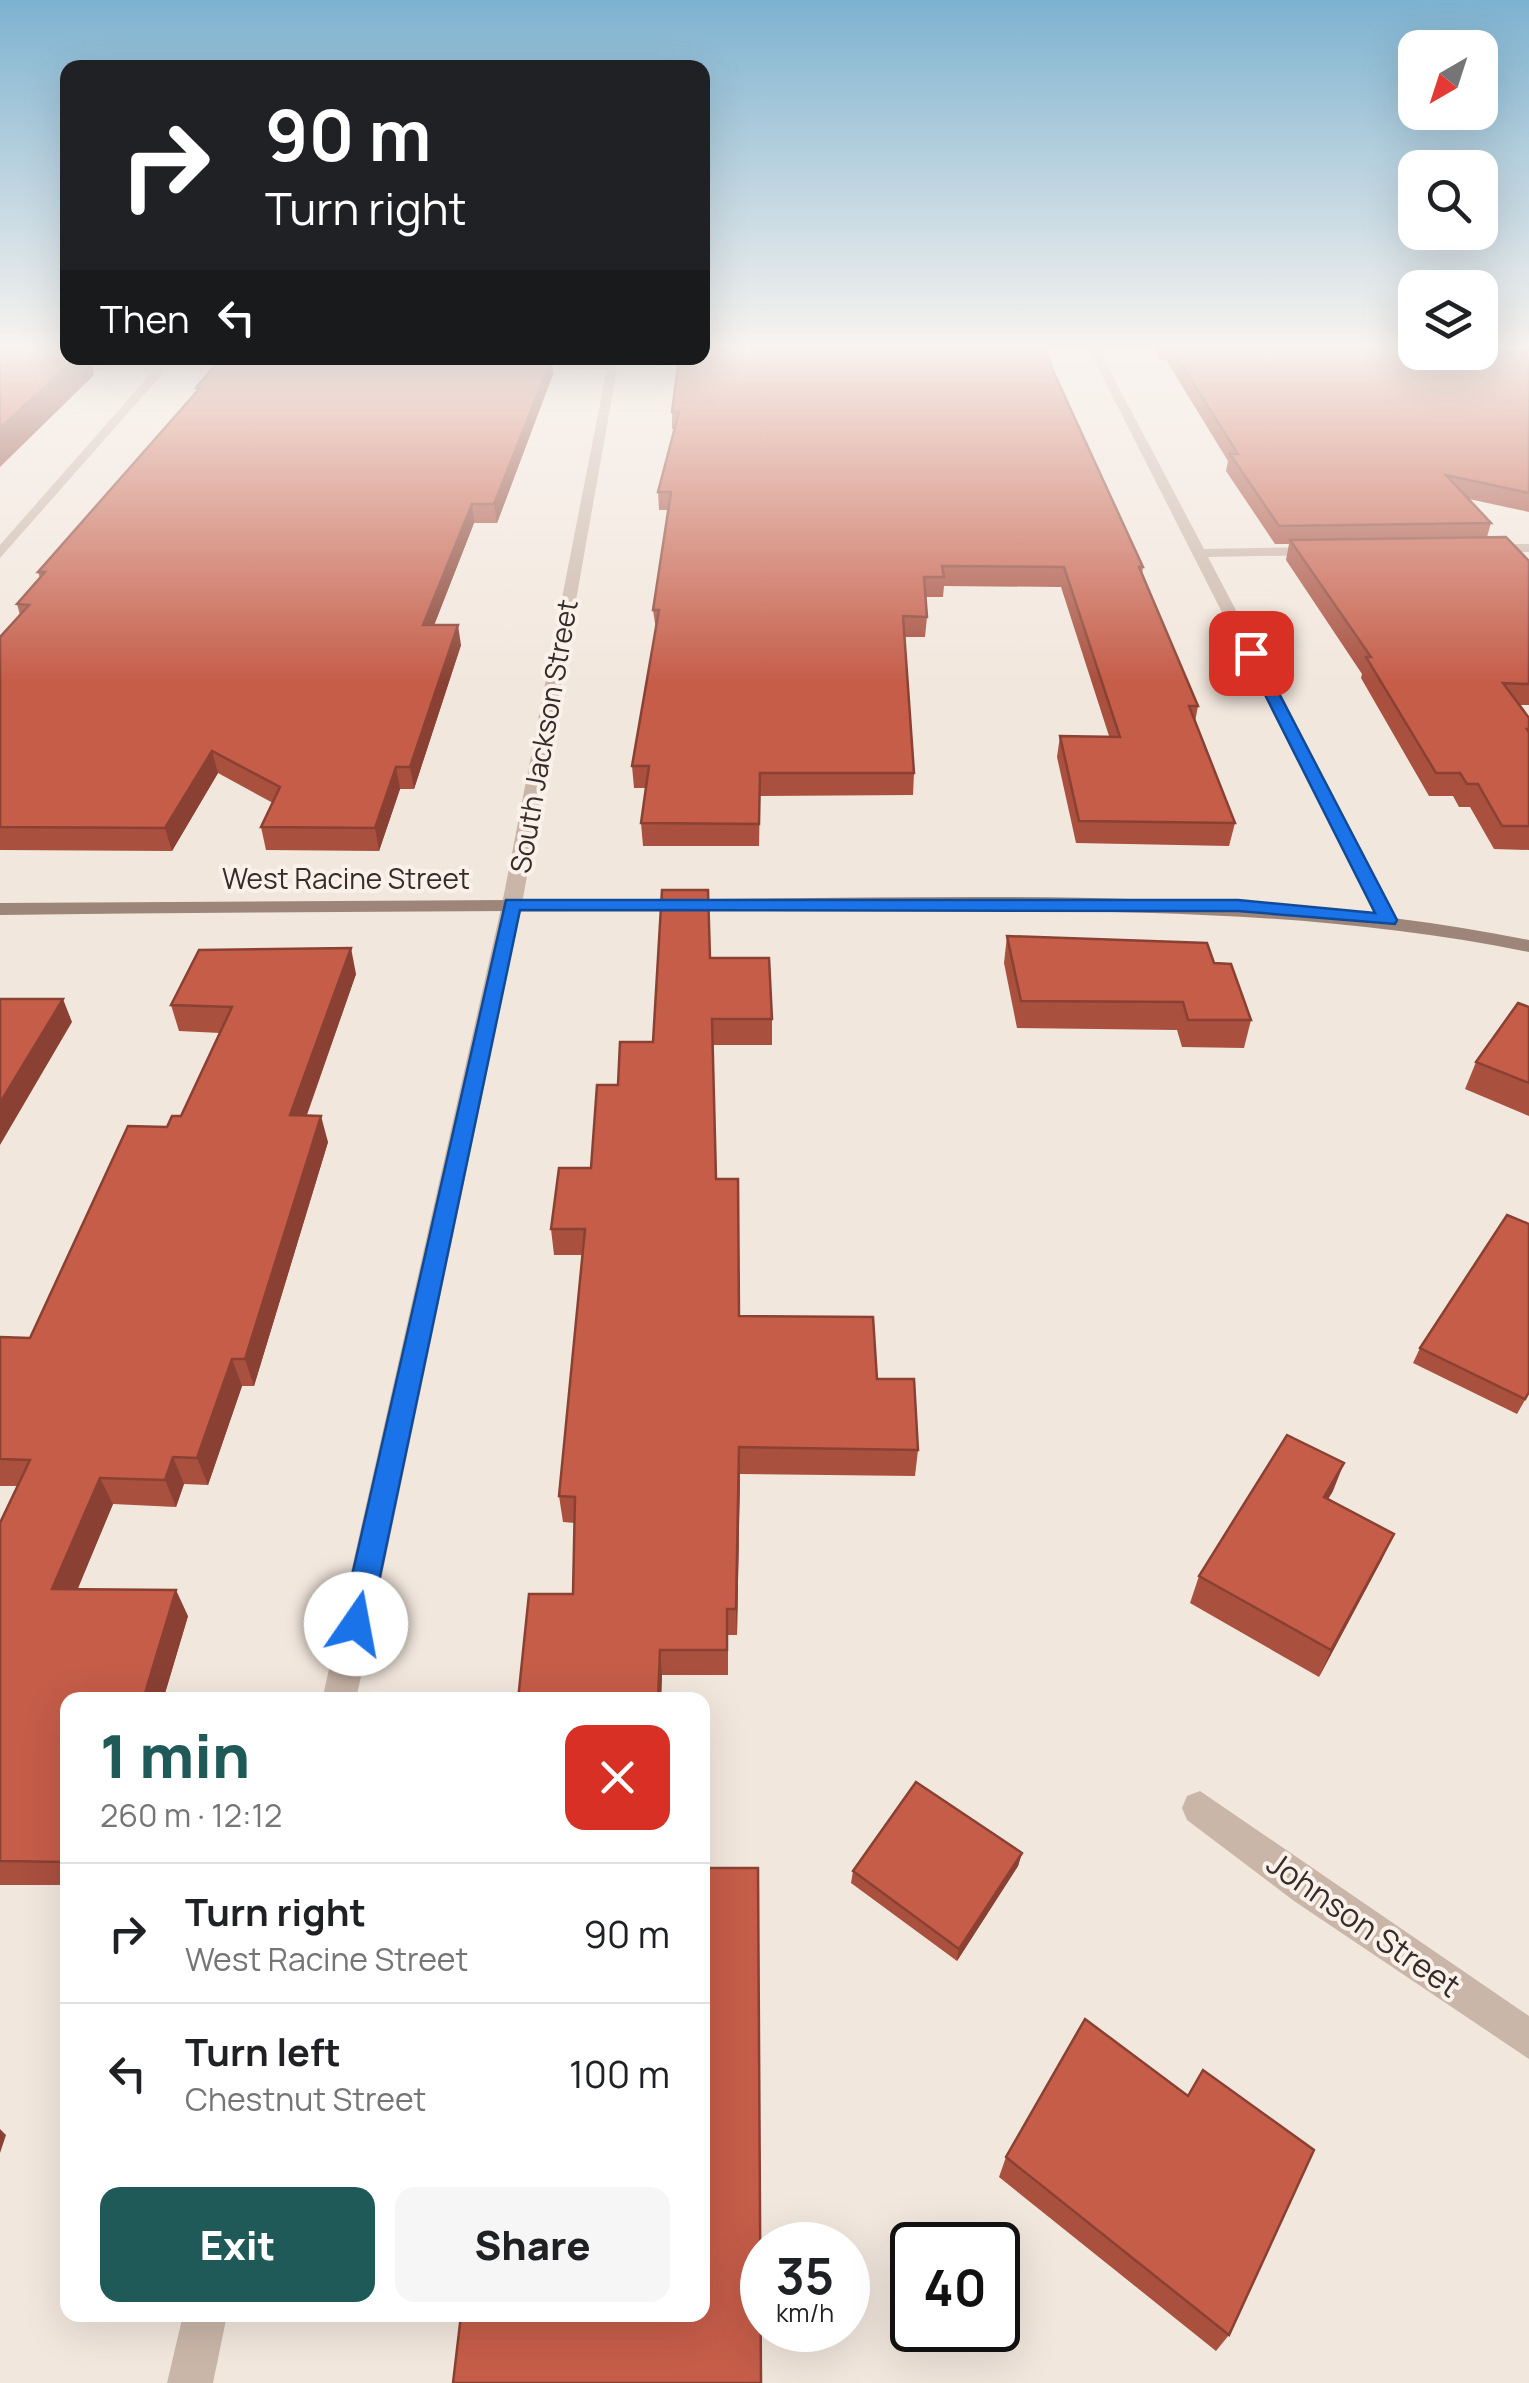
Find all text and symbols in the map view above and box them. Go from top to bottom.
north arrow [1398,30,1498,130]
map controls [1398,30,1498,370]
text: 90 m [265,86,432,182]
icon: right [100,100,230,230]
button: search [1398,150,1498,250]
text: Turn right [265,177,466,239]
button: layers [1398,270,1498,370]
icon: left [209,290,264,345]
text: Then [100,292,189,344]
street label: South Jackson Street [500,596,586,876]
pin [1209,611,1294,696]
icon: arrive [1224,626,1279,681]
street label: West Racine Street [222,859,470,897]
position arrow [304,1572,408,1676]
text: 1 min [100,1714,250,1796]
button: close [565,1725,670,1830]
text: 260 m · 12:12 [100,1793,282,1837]
street label: Johnson Street [1258,1841,1470,2007]
text: Turn right [185,1885,366,1937]
icon: right [100,1906,155,1961]
text: 90 m [583,1907,670,1959]
text: West Racine Street [185,1937,468,1981]
text: Turn left [185,2025,341,2077]
icon: left [100,2046,155,2101]
text: 100 m [569,2047,670,2099]
text: Chestnut Street [185,2077,426,2121]
button: Exit [100,2187,375,2302]
button: Share [395,2187,670,2302]
speed limit sign: 40 [890,2222,1020,2352]
text: 35 [776,2241,834,2309]
text: km/h [776,2295,834,2330]

